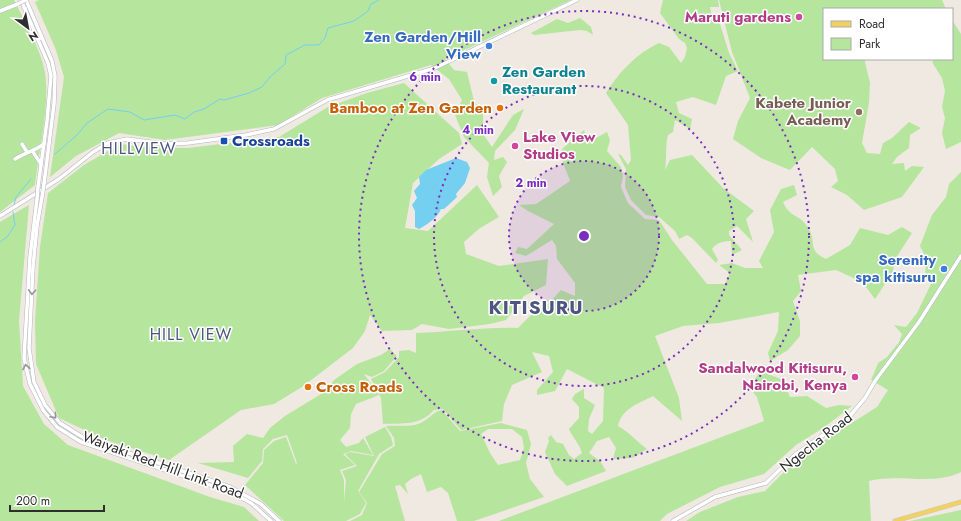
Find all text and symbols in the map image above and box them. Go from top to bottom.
place label: Maruti gardens [685,6,791,28]
north arrow [8,8,48,48]
legend [823,8,953,60]
marker: Maruti gardens [794,12,804,22]
text: Road [859,15,885,33]
place label: Zen Garden/Hill View [364,26,482,65]
text: N [25,27,41,46]
text: Park [859,35,881,53]
marker: Zen Garden/Hill View [484,41,494,51]
place label: Zen Garden Restaurant [502,61,586,100]
text: 6 min [409,68,441,86]
marker: Zen Garden Restaurant [489,76,499,86]
place label: Kabete Junior Academy [755,92,852,131]
place label: Bamboo at Zen Garden [329,97,492,119]
marker: Bamboo at Zen Garden [495,103,505,113]
marker: Kabete Junior Academy [854,107,864,117]
text: 4 min [462,121,494,139]
place label: Lake View Studios [523,126,596,165]
place label: Crossroads [232,130,310,152]
marker: Crossroads [219,136,229,146]
district label: HILLVIEW [101,137,177,160]
marker: Lake View Studios [510,141,520,151]
text: 2 min [515,174,547,192]
centre of rings [577,229,591,243]
place label: Serenity spa kitisuru [855,249,936,288]
marker: Serenity spa kitisuru [939,264,949,274]
one-way arrow [28,289,36,295]
district label: KITISURU [489,294,583,321]
district label: HILL VIEW [150,323,232,346]
place label: Sandalwood Kitisuru, Nairobi, Kenya [698,357,847,396]
one-way arrow [22,364,30,370]
marker: Sandalwood Kitisuru, Nairobi, Kenya [850,372,860,382]
place label: Cross Roads [316,376,402,398]
marker: Cross Roads [303,382,313,392]
street label: Ngecha Road [775,407,857,477]
one-way arrow [49,411,56,418]
street label: Waiyaki Red Hill Link Road [79,426,247,504]
scale bar [10,487,104,513]
text: 200 m [16,492,50,510]

